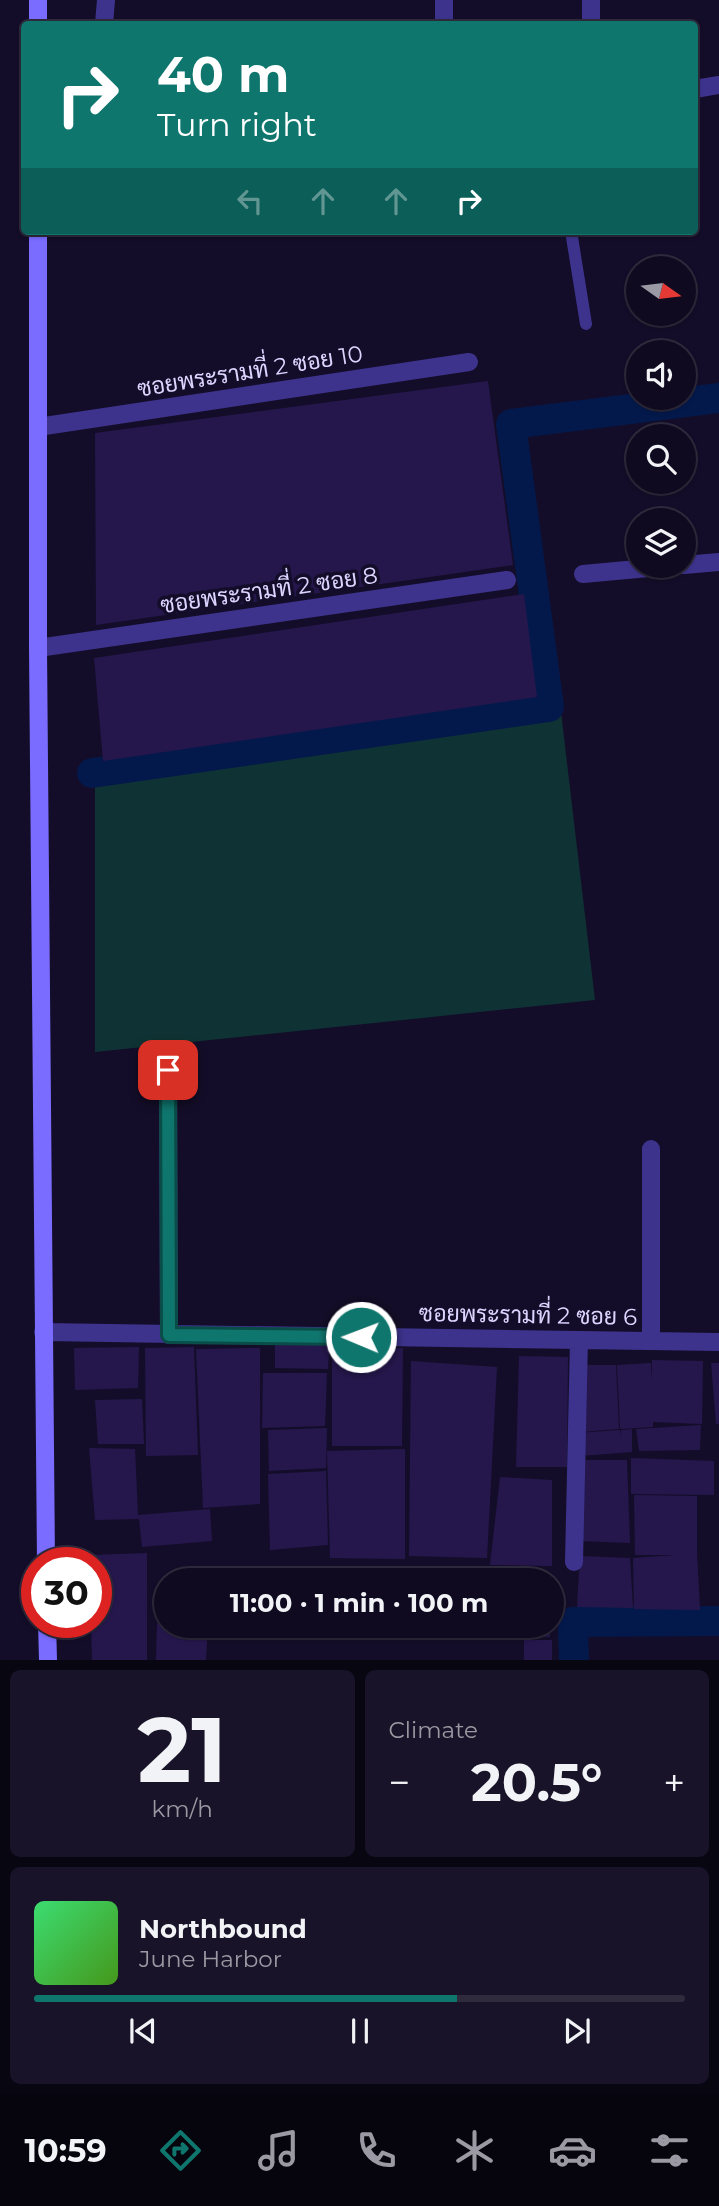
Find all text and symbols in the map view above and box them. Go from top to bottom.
text: 40 m [157,45,289,104]
icon: right [42,49,133,140]
text: Turn right [157,105,317,144]
icon: left [231,182,269,220]
icon: ahead [304,182,342,220]
icon: ahead [377,182,415,220]
icon: right [450,182,488,220]
north arrow [626,256,696,326]
map controls [626,256,696,578]
street label: ซอยพระรามที่ 2 ซอย 10 [134,332,365,403]
button: sound [626,340,696,410]
button: search [626,424,696,494]
button: layers [626,508,696,578]
street label: ซอยพระรามที่ 2 ซอย 8 [158,554,379,619]
pin [138,1040,198,1100]
icon: arrive [149,1051,187,1089]
street label: ซอยพระรามที่ 2 ซอย 6 [419,1292,637,1331]
position arrow [324,1300,398,1374]
speed limit sign: 30 [21,1547,112,1638]
text: 11:00 · 1 min · 100 m [230,1587,488,1619]
text: 21 [138,1694,227,1805]
text: Climate [389,1716,478,1744]
text: 20.5° [471,1751,602,1814]
text: − [389,1759,410,1806]
text: + [663,1759,685,1806]
text: km/h [152,1795,213,1823]
text: Northbound [139,1913,307,1945]
text: June Harbor [139,1945,282,1973]
icon: previous [124,2012,162,2050]
icon: pause [341,2012,379,2050]
icon: next [558,2012,596,2050]
icon: directions [156,2126,205,2175]
icon: music [254,2126,303,2175]
icon: phone [352,2126,401,2175]
icon: climate [450,2126,499,2175]
icon: car [548,2126,597,2175]
icon: filters [645,2126,694,2175]
text: 10:59 [24,2131,107,2170]

